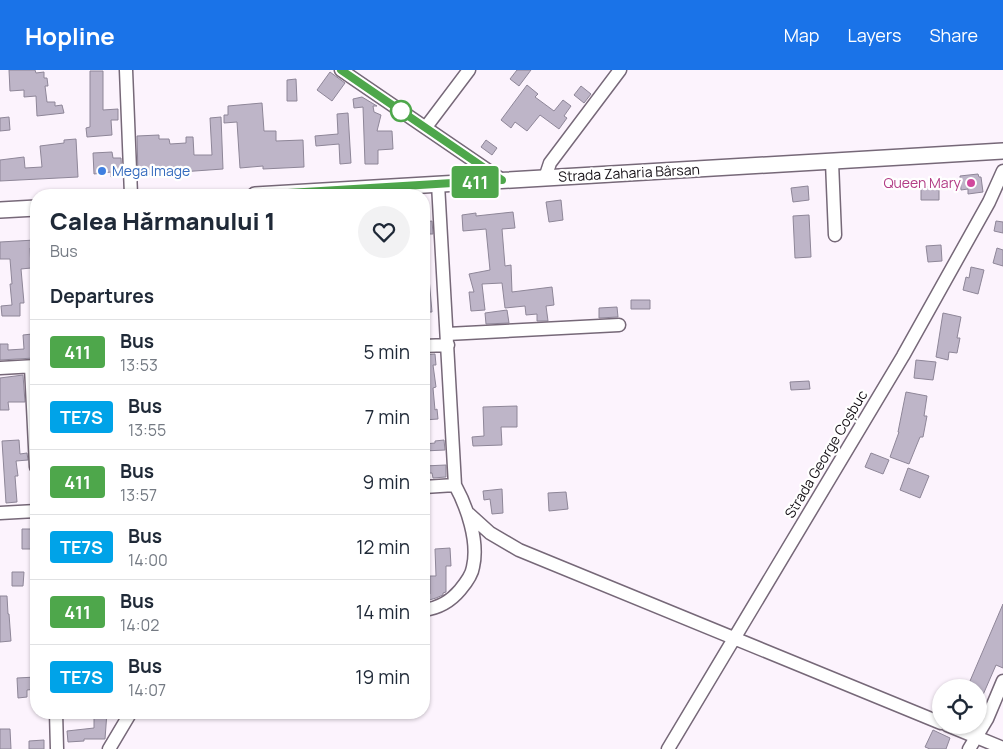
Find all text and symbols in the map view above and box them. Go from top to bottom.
text: Hopline [25,19,115,52]
text: Map [784,23,819,47]
text: Layers [847,23,901,47]
text: Share [929,23,978,47]
unlabelled marker [390,100,412,122]
street label: Strada Zaharia Bârsan [558,159,700,186]
place label: Mega Image [112,161,190,180]
marker: Mega Image [96,165,108,177]
line badge: 411 [446,166,504,198]
text: 411 [462,170,488,194]
place label: Queen Mary [883,173,962,192]
marker: Queen Mary [965,177,977,189]
text: Calea Hărmanului 1 [50,204,275,237]
button: heart [358,206,410,258]
text: Bus [50,240,78,262]
text: Departures [50,283,154,309]
text: Bus [120,328,154,354]
text: 5 min [363,339,410,365]
text: 411 [64,340,91,364]
text: 13:53 [120,354,158,376]
street label: Strada George Coșbuc [780,386,871,521]
text: Bus [128,393,162,419]
text: 7 min [365,404,410,430]
text: TE7S [60,405,103,429]
text: 13:55 [128,419,166,441]
text: Bus [120,458,154,484]
text: 9 min [363,469,410,495]
text: 411 [64,470,91,494]
text: 13:57 [120,484,157,506]
text: Bus [128,523,162,549]
text: 12 min [356,534,410,560]
text: TE7S [60,535,103,559]
text: 14:00 [128,549,168,571]
text: Bus [120,588,154,614]
text: 14 min [356,599,410,625]
text: 411 [64,600,91,624]
text: 14:02 [120,614,159,636]
text: Bus [128,653,162,679]
text: 19 min [355,664,410,690]
text: TE7S [60,665,103,689]
text: 14:07 [128,679,166,701]
map controls [932,679,987,734]
button: locate [932,679,987,734]

